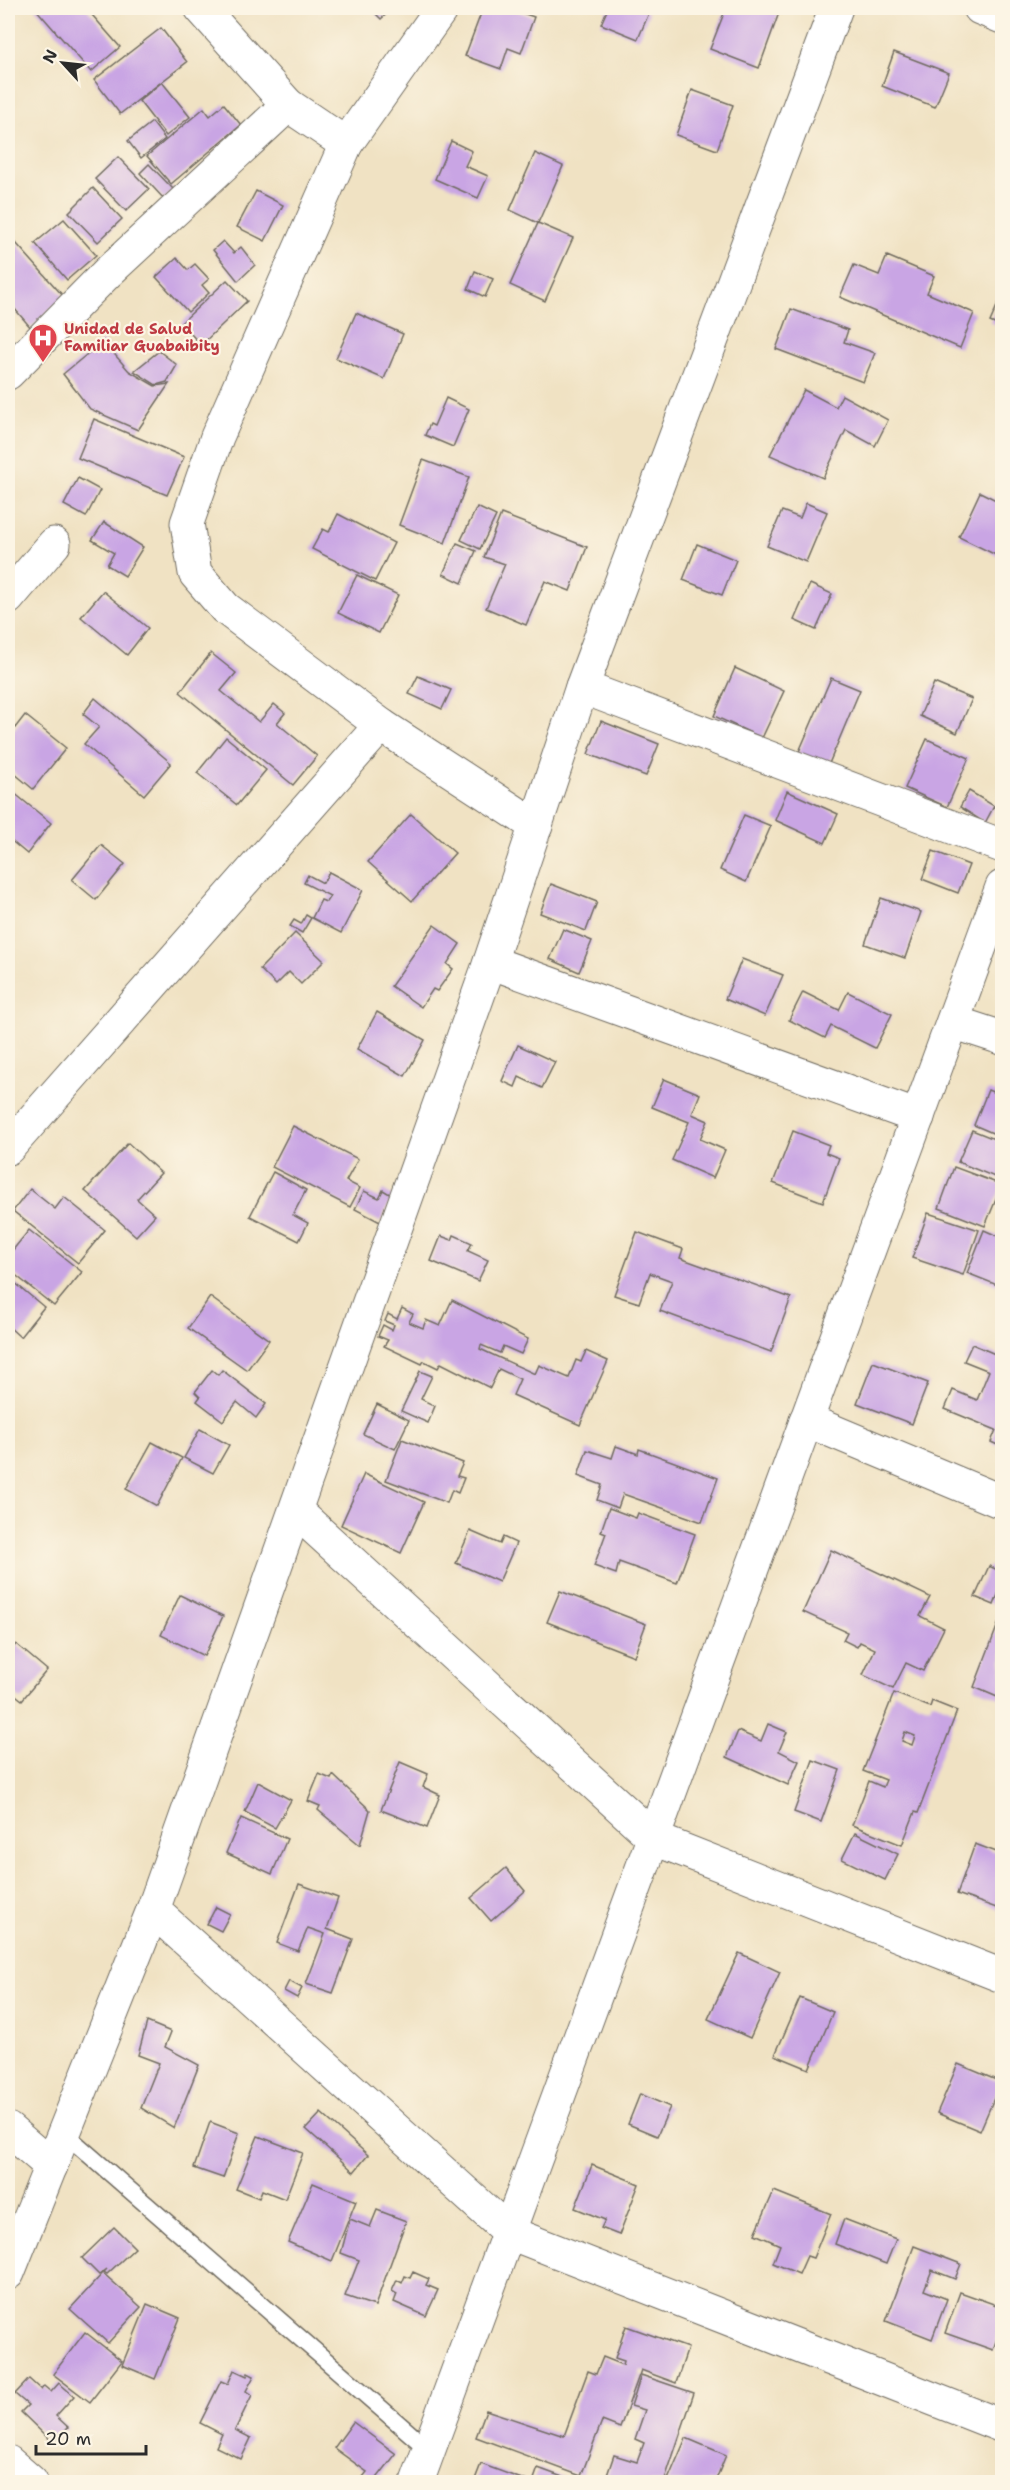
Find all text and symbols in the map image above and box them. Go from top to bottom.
north arrow [33,33,93,93]
text: N [38,46,62,67]
place label: Unidad de Salud Familiar Guabaibity [64,319,220,356]
hospital icon: Unidad de Salud Familiar Guabaibity [27,322,59,364]
scale bar [36,2418,146,2456]
text: 20 m [45,2427,91,2451]

